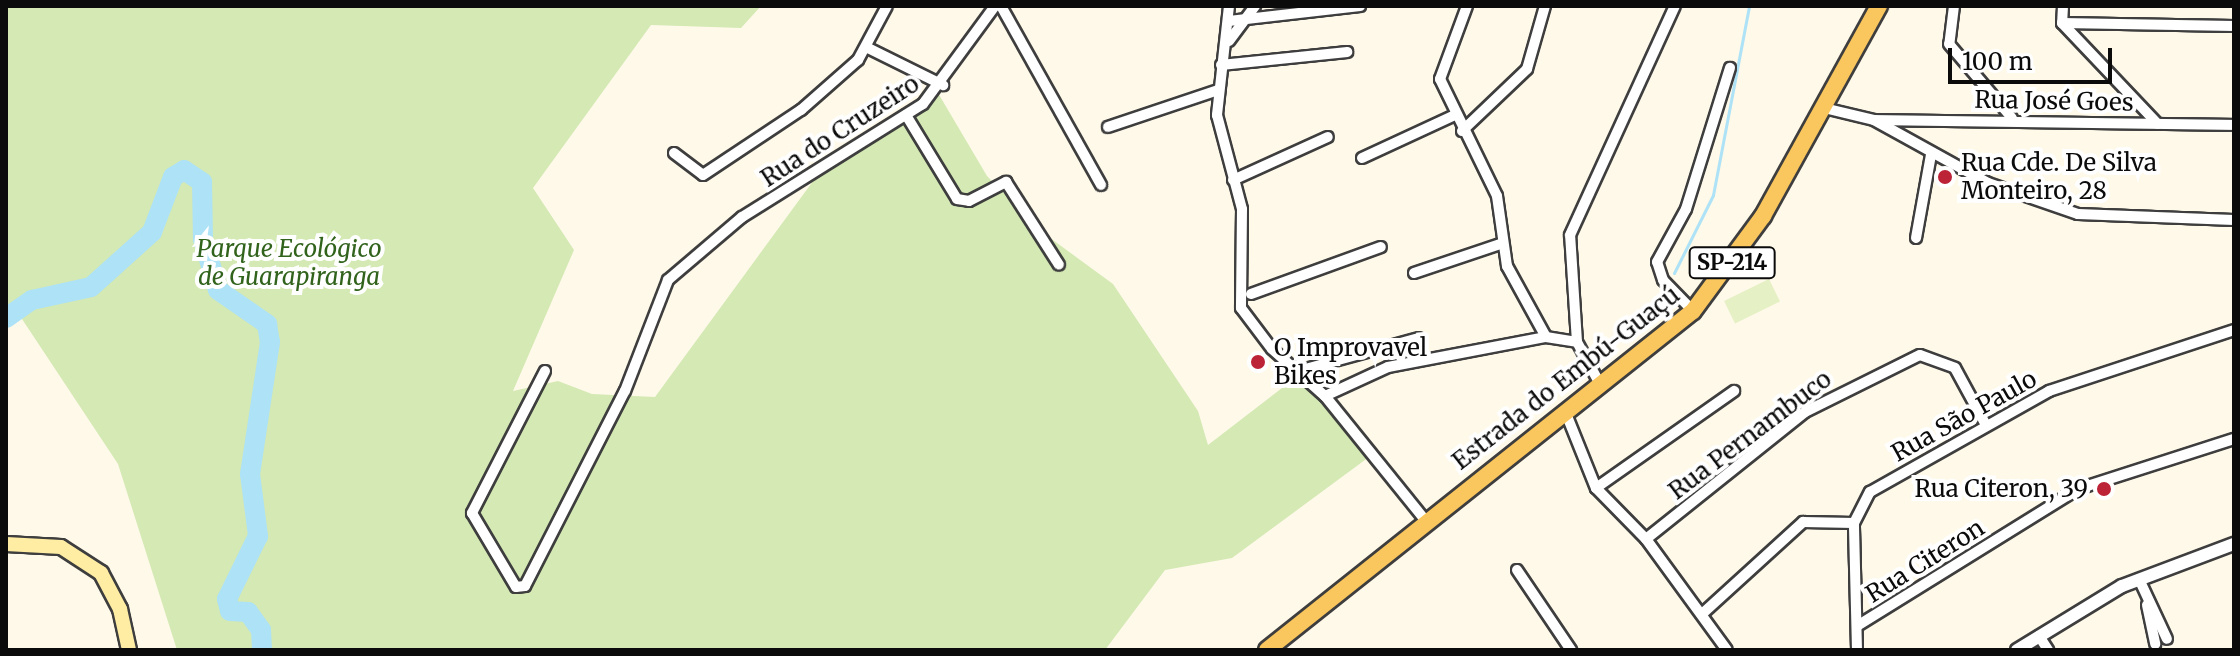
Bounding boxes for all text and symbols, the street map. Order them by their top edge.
scale bar [1952,32,2116,82]
text: 100 m [1962,46,2032,77]
street label: Rua do Cruzeiro [755,69,925,193]
street label: Rua José Goes [1974,85,2134,117]
place label: Rua Cde. De Silva Monteiro, 28 [1961,149,2157,205]
marker: Rua Cde. De Silva Monteiro, 28 [1936,168,1954,186]
park label: Parque Ecológico de Guarapiranga [196,235,382,291]
road number: SP-214 [1688,245,1776,281]
street label: Estrada do Embú-Guaçú [1447,280,1685,476]
place label: O Improvavel Bikes [1274,334,1427,390]
marker: O Improvavel Bikes [1249,353,1267,371]
street label: Rua São Paulo [1886,364,2042,468]
street label: Rua Pernambuco [1663,365,1837,505]
place label: Rua Citeron, 39 [1914,475,2088,503]
marker: Rua Citeron, 39 [2095,480,2113,498]
street label: Rua Citeron [1860,513,1990,609]

